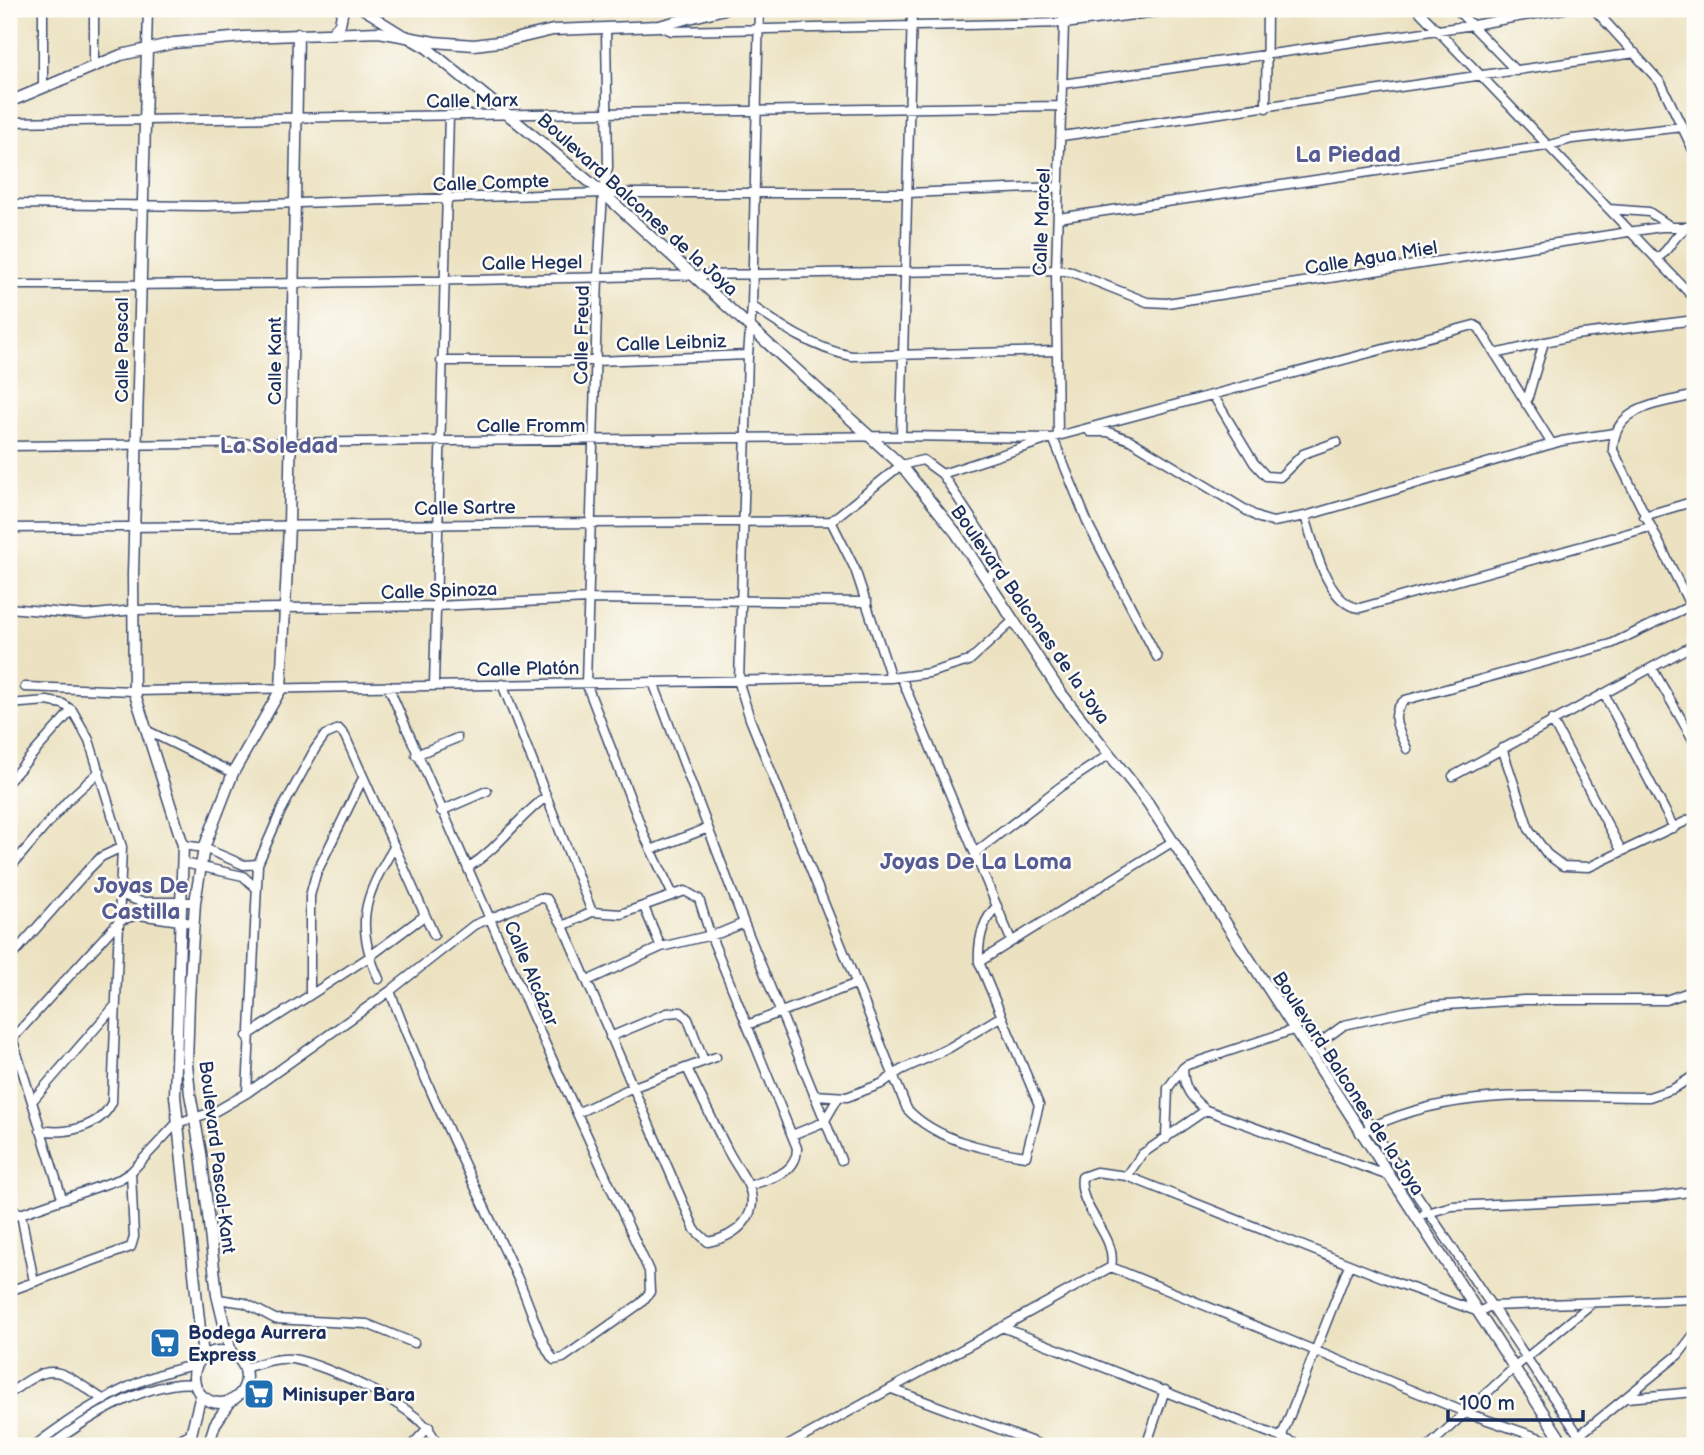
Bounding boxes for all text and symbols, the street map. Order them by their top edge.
street label: Calle Marx [426,89,518,114]
street label: Boulevard Balcones de la Joya [532,109,742,301]
district label: La Piedad [1295,141,1401,169]
street label: Calle Marcel [1029,168,1056,277]
street label: Calle Compte [433,170,550,197]
street label: Calle Agua Miel [1303,237,1439,280]
street label: Calle Hegel [481,251,583,276]
street label: Calle Freud [570,285,595,385]
street label: Calle Pascal [111,297,134,403]
street label: Calle Kant [264,317,287,405]
street label: Calle Leibniz [616,330,727,357]
street label: Calle Fromm [476,415,586,438]
district label: La Soledad [220,432,338,460]
street label: Calle Sartre [414,496,516,521]
street label: Boulevard Balcones de la Joya [945,501,1114,729]
street label: Calle Spinoza [380,578,498,605]
street label: Calle Platón [477,657,580,682]
district label: Joyas De La Loma [880,848,1072,876]
district label: Joyas De Castilla [94,872,188,926]
street label: Calle Alcázar [498,918,564,1031]
street label: Boulevard Balcones de la Joya [1267,968,1429,1200]
street label: Boulevard Pascal-Kant [193,1059,240,1255]
place label: Bodega Aurrera Express [188,1322,327,1367]
supermarket icon: Bodega Aurrera Express [148,1326,182,1360]
supermarket icon: Minisuper Bara [242,1377,276,1411]
scale bar [1448,1378,1583,1422]
place label: Minisuper Bara [282,1384,415,1407]
text: 100 m [1459,1391,1515,1416]

